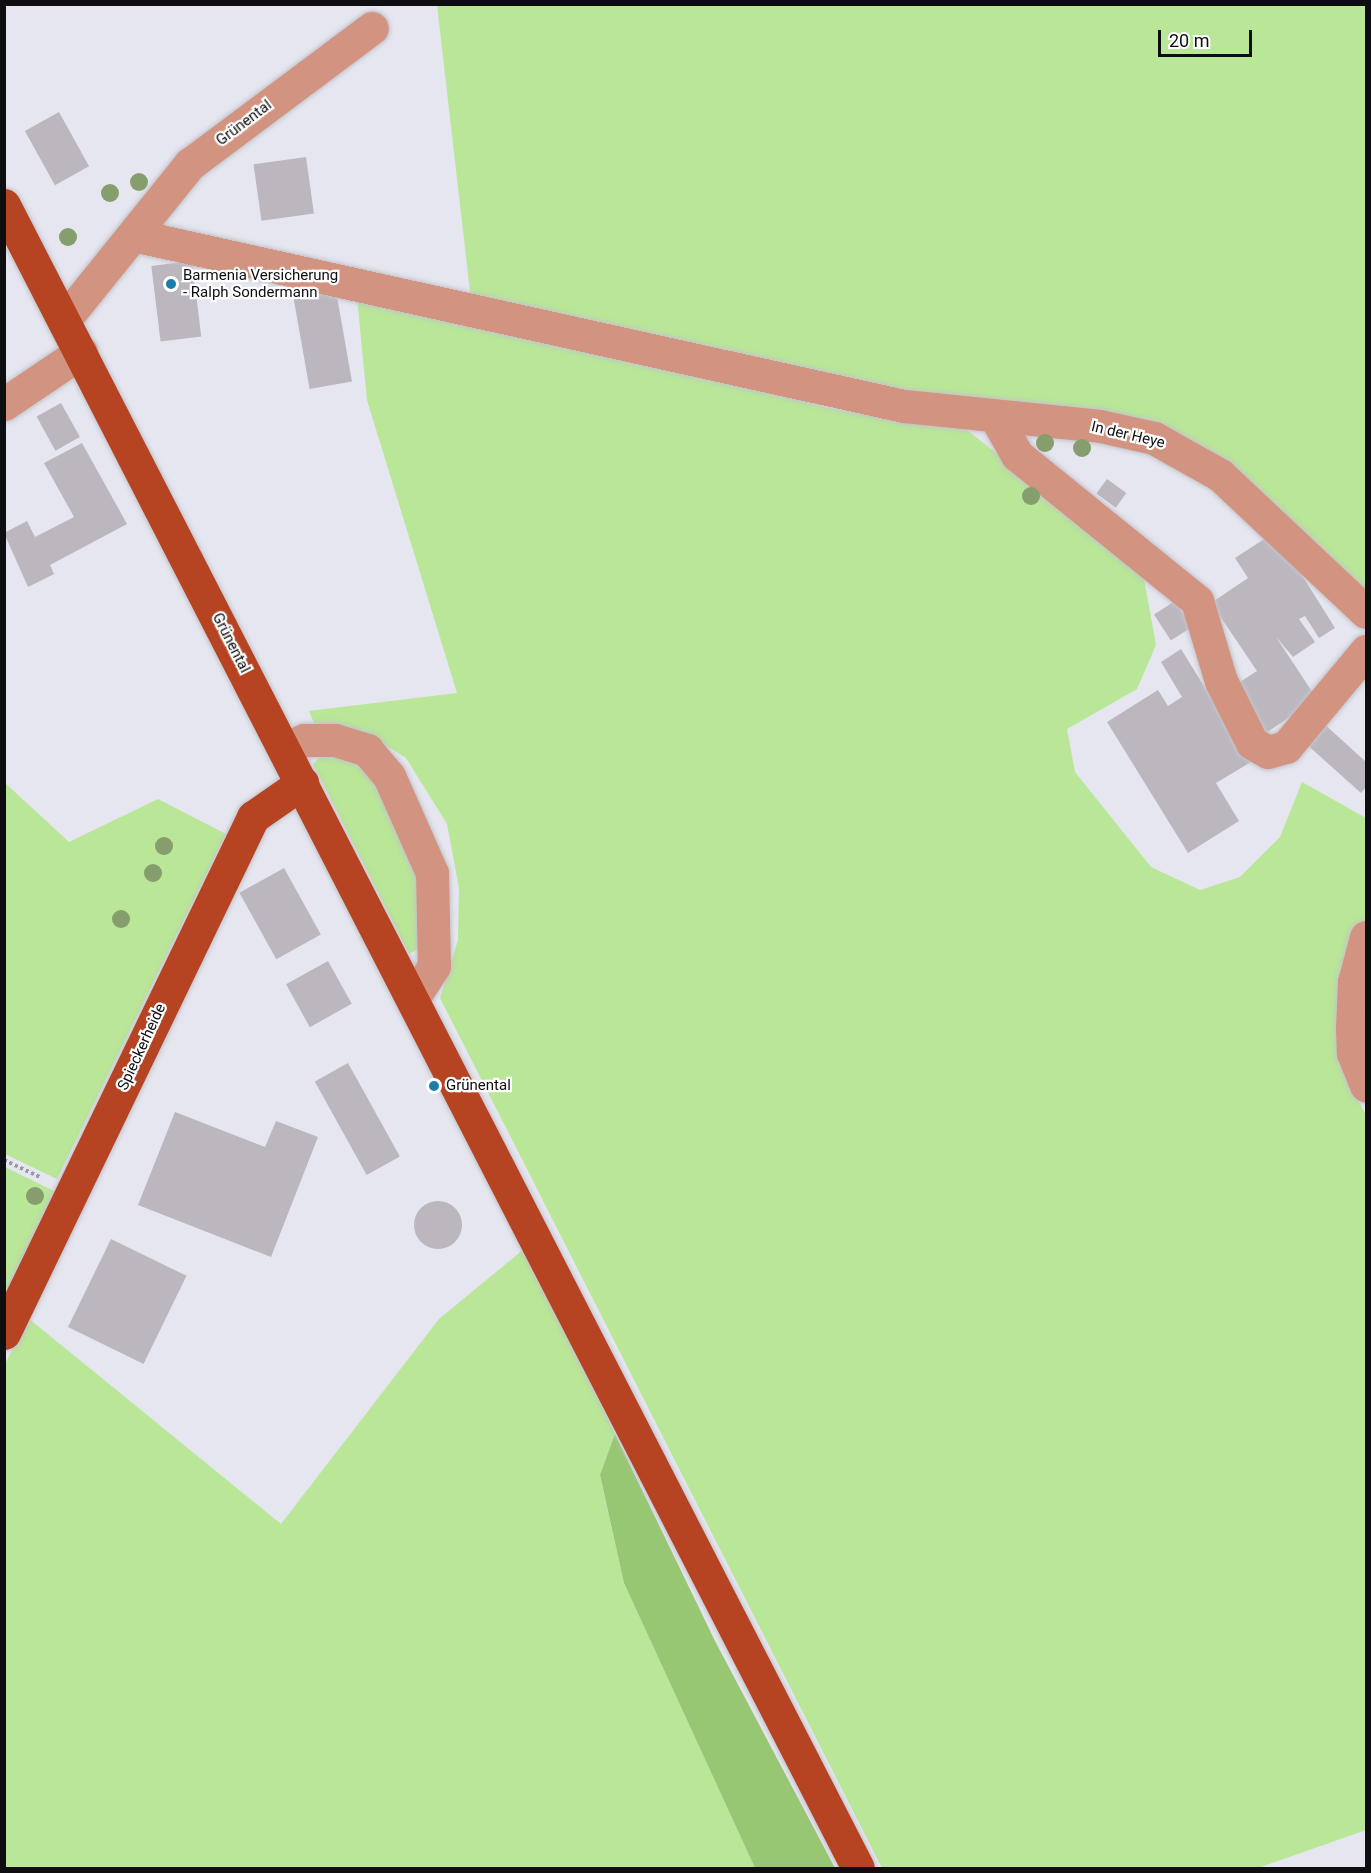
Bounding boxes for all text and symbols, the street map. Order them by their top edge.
scale bar [1161,18,1256,56]
text: 20 m [1169,30,1209,51]
street label: Grünental [213,96,275,150]
place label: Barmenia Versicherung - Ralph Sondermann [183,266,338,301]
marker: Barmenia Versicherung - Ralph Sondermann [164,277,178,291]
street label: In der Heye [1090,418,1166,452]
street label: Grünental [208,610,254,676]
street label: Spieckerheide [114,1001,170,1093]
place label: Grünental [446,1077,511,1095]
marker: Grünental [427,1079,441,1093]

